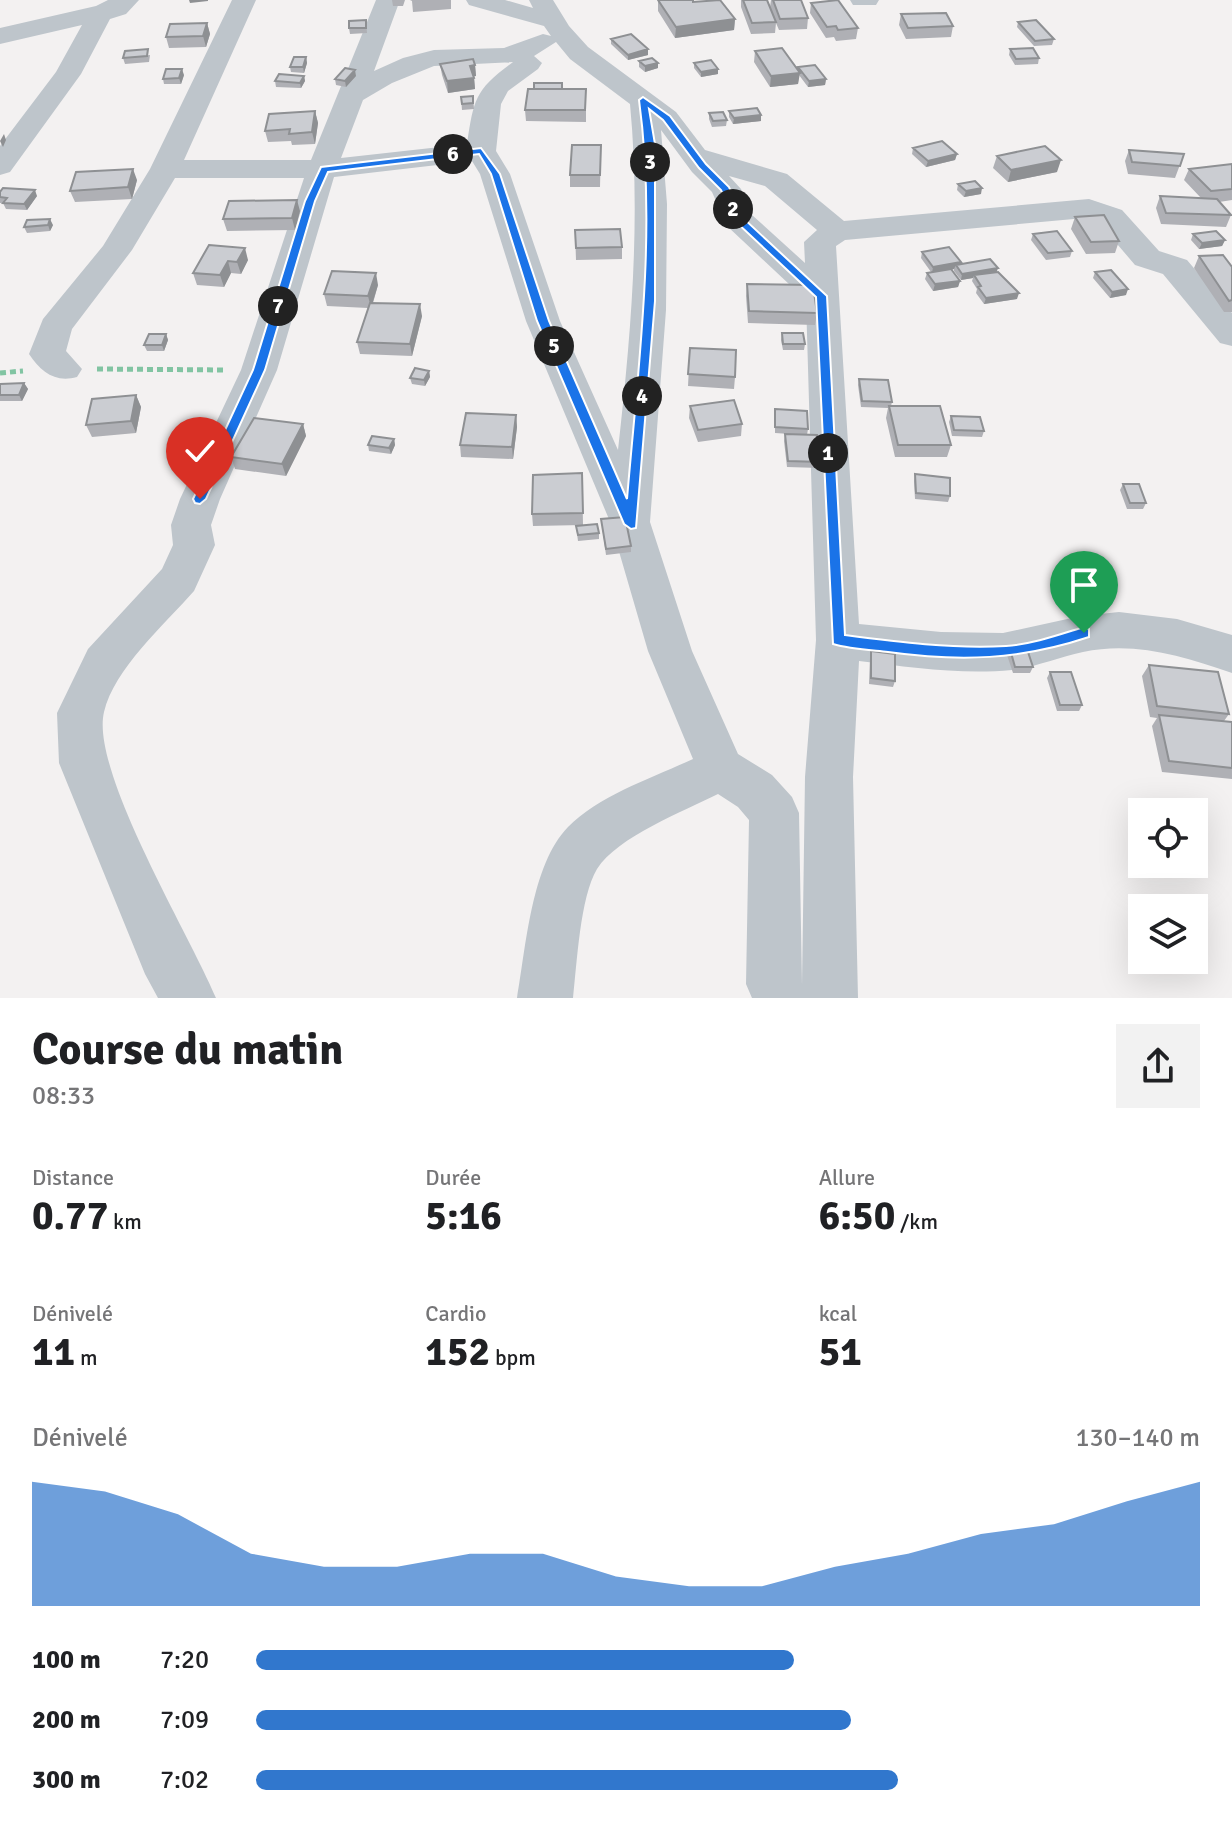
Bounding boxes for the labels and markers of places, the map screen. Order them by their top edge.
pin: 6 [433,134,473,174]
pin: 3 [630,142,670,182]
pin: 2 [713,189,753,229]
pin: 7 [258,286,298,326]
pin: 5 [534,326,574,366]
pin: 4 [622,376,662,416]
pin [166,417,234,499]
pin: 1 [808,433,848,473]
pin [1050,551,1118,633]

